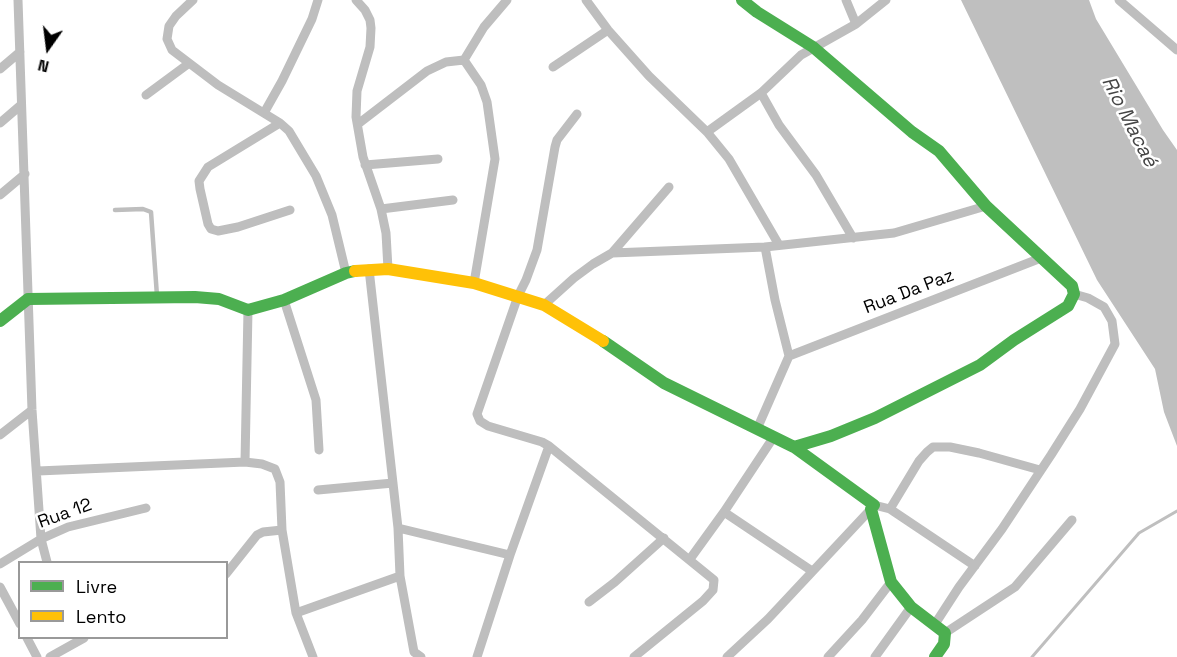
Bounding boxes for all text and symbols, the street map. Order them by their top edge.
north arrow [18,18,78,78]
text: N [36,54,51,77]
water label: Rio Macaé [1096,73,1162,171]
street label: Rua Da Paz [861,265,957,319]
street label: Rua 12 [35,494,95,534]
legend [18,561,228,639]
text: Livre [76,575,117,598]
text: Lento [76,605,126,628]

